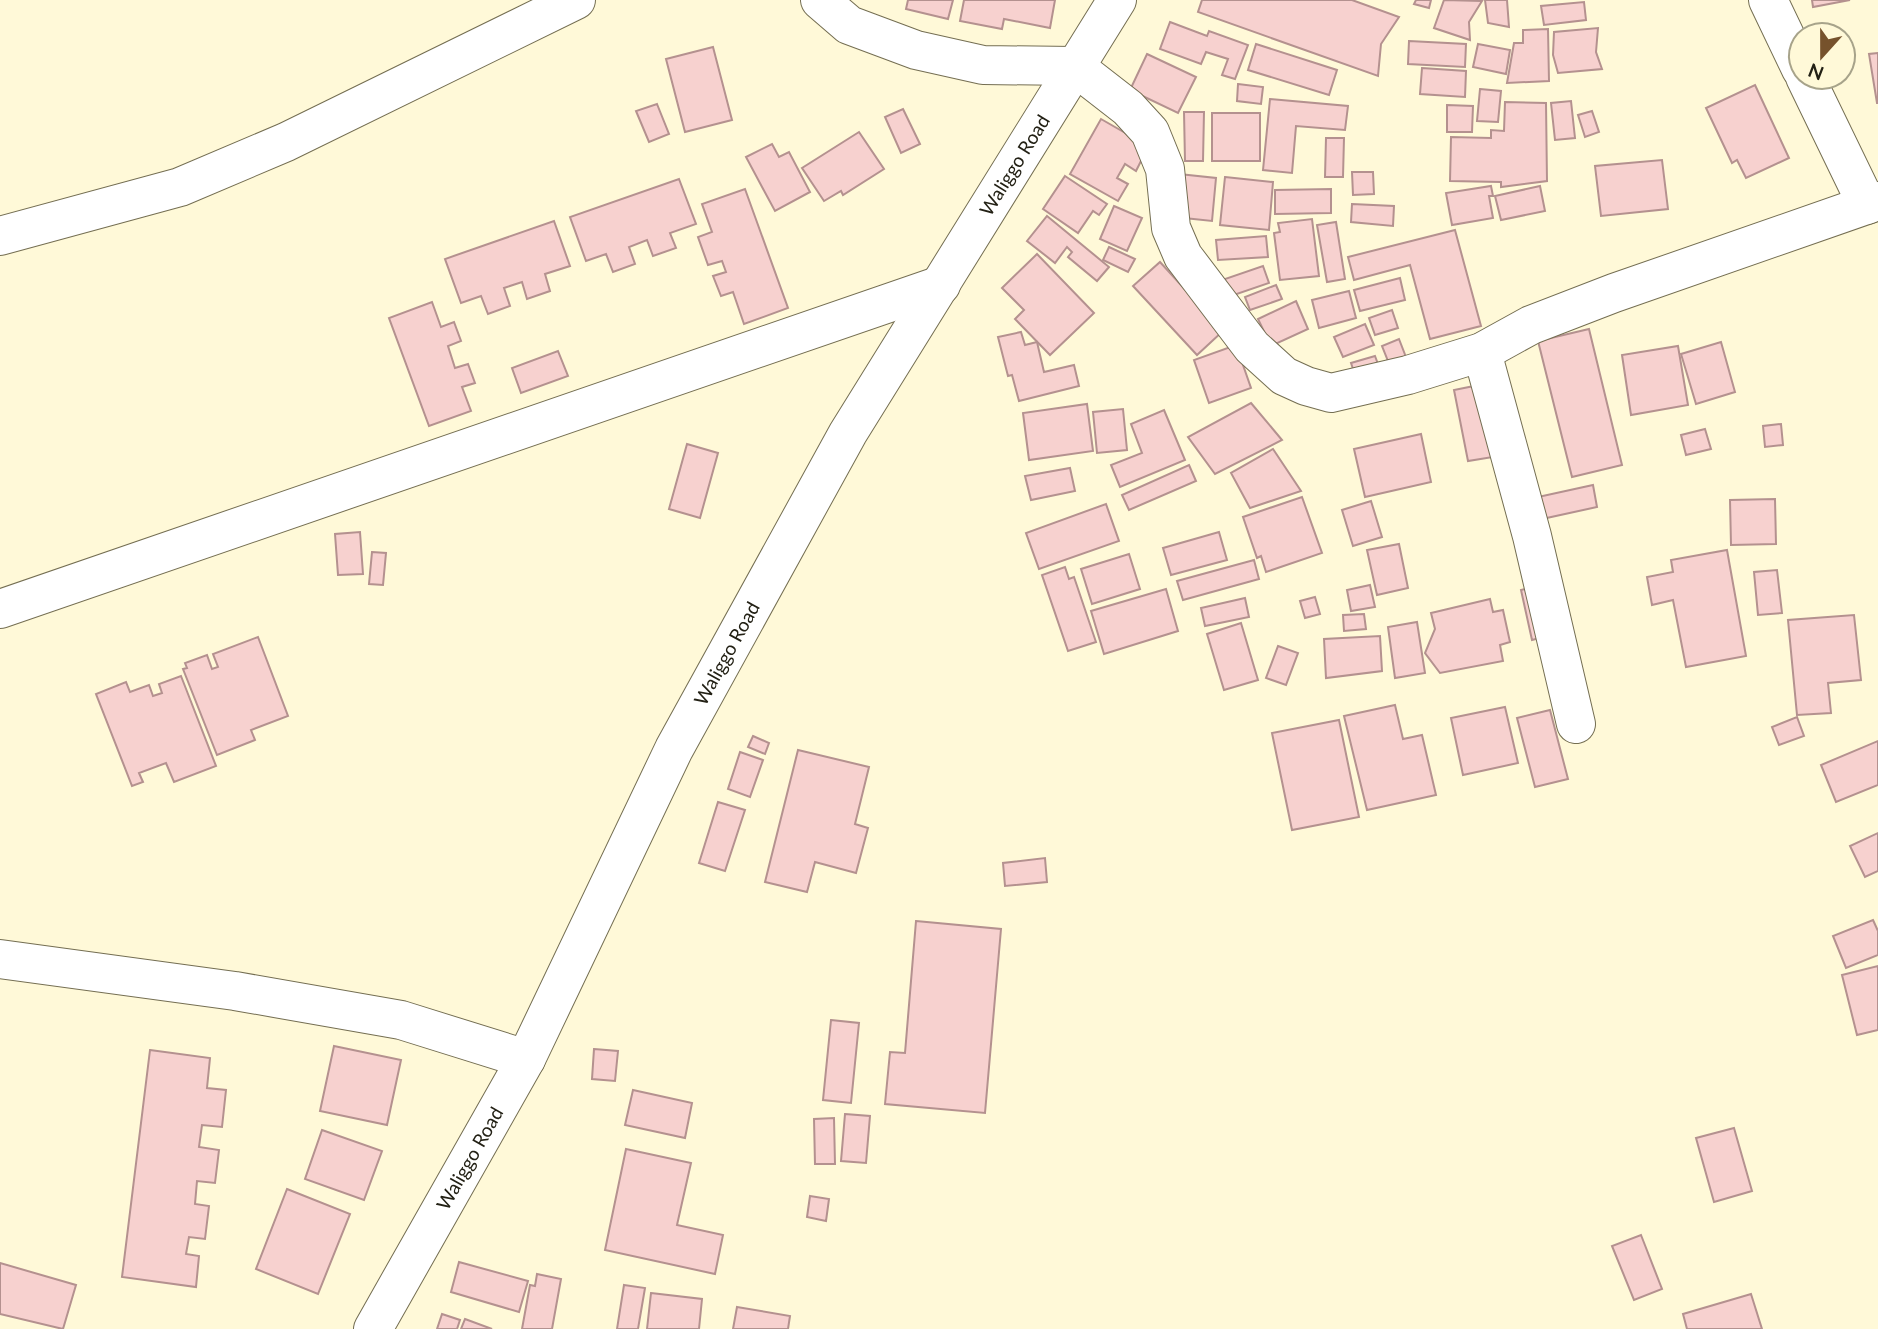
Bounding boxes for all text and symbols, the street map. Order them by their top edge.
north arrow [1787,21,1857,91]
text: N [1805,59,1827,86]
street label: Waliggo Road [974,110,1054,220]
street label: Waliggo Road [689,597,764,709]
street label: Waliggo Road [431,1103,507,1214]

